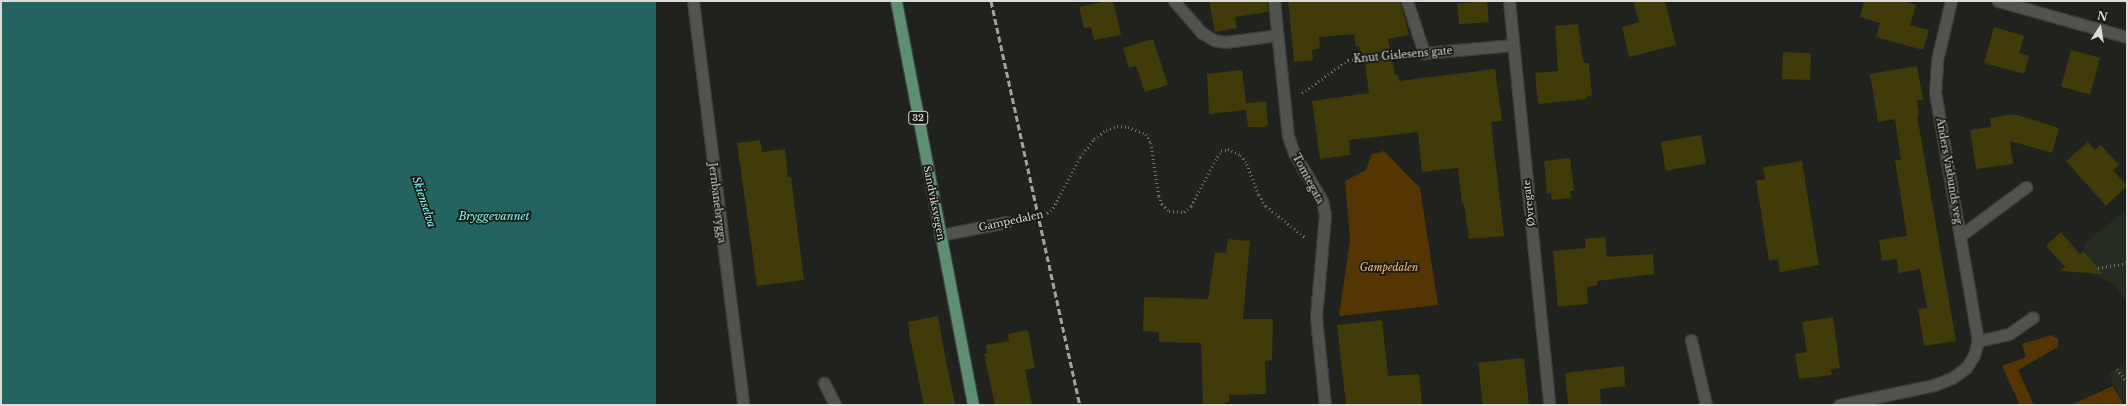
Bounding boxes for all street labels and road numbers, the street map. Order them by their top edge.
street label: Knut Gislesens gate [1353,45,1453,65]
road number: 32 [908,111,928,125]
street label: Anders Vasbunds veg [1934,117,1964,225]
street label: Tomtegata [1290,152,1326,206]
street label: Jernbanebrygga [706,162,728,244]
street label: Sandviksvegen [921,165,947,241]
street label: Øvregate [1521,179,1537,227]
street label: Gampedalen [978,208,1044,234]

